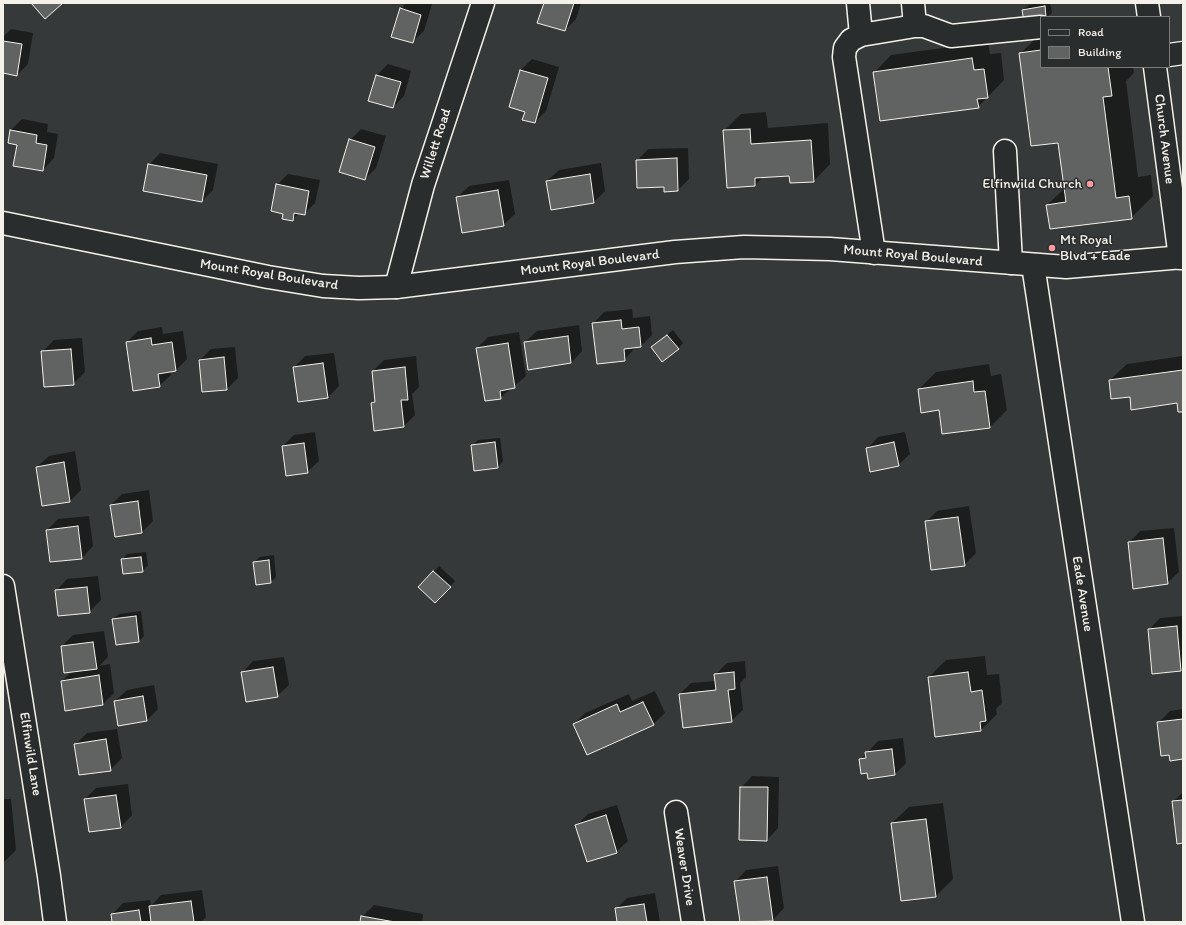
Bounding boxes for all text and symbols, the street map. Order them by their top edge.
legend [1040,16,1170,68]
text: Road [1078,25,1104,39]
text: Building [1078,45,1121,59]
street label: Church Avenue [1150,93,1178,185]
street label: Willett Road [417,106,455,182]
place label: Elfinwild Church [983,176,1082,192]
marker: Elfinwild Church [1085,179,1095,189]
place label: Mt Royal Blvd + Eade [1060,232,1130,264]
street label: Mount Royal Boulevard [843,242,983,270]
marker: Mt Royal Blvd + Eade [1047,243,1057,253]
street label: Mount Royal Boulevard [520,246,660,280]
street label: Mount Royal Boulevard [199,256,339,294]
street label: Eade Avenue [1068,555,1096,633]
street label: Elfinwild Lane [15,711,45,797]
street label: Weaver Drive [670,827,698,907]

